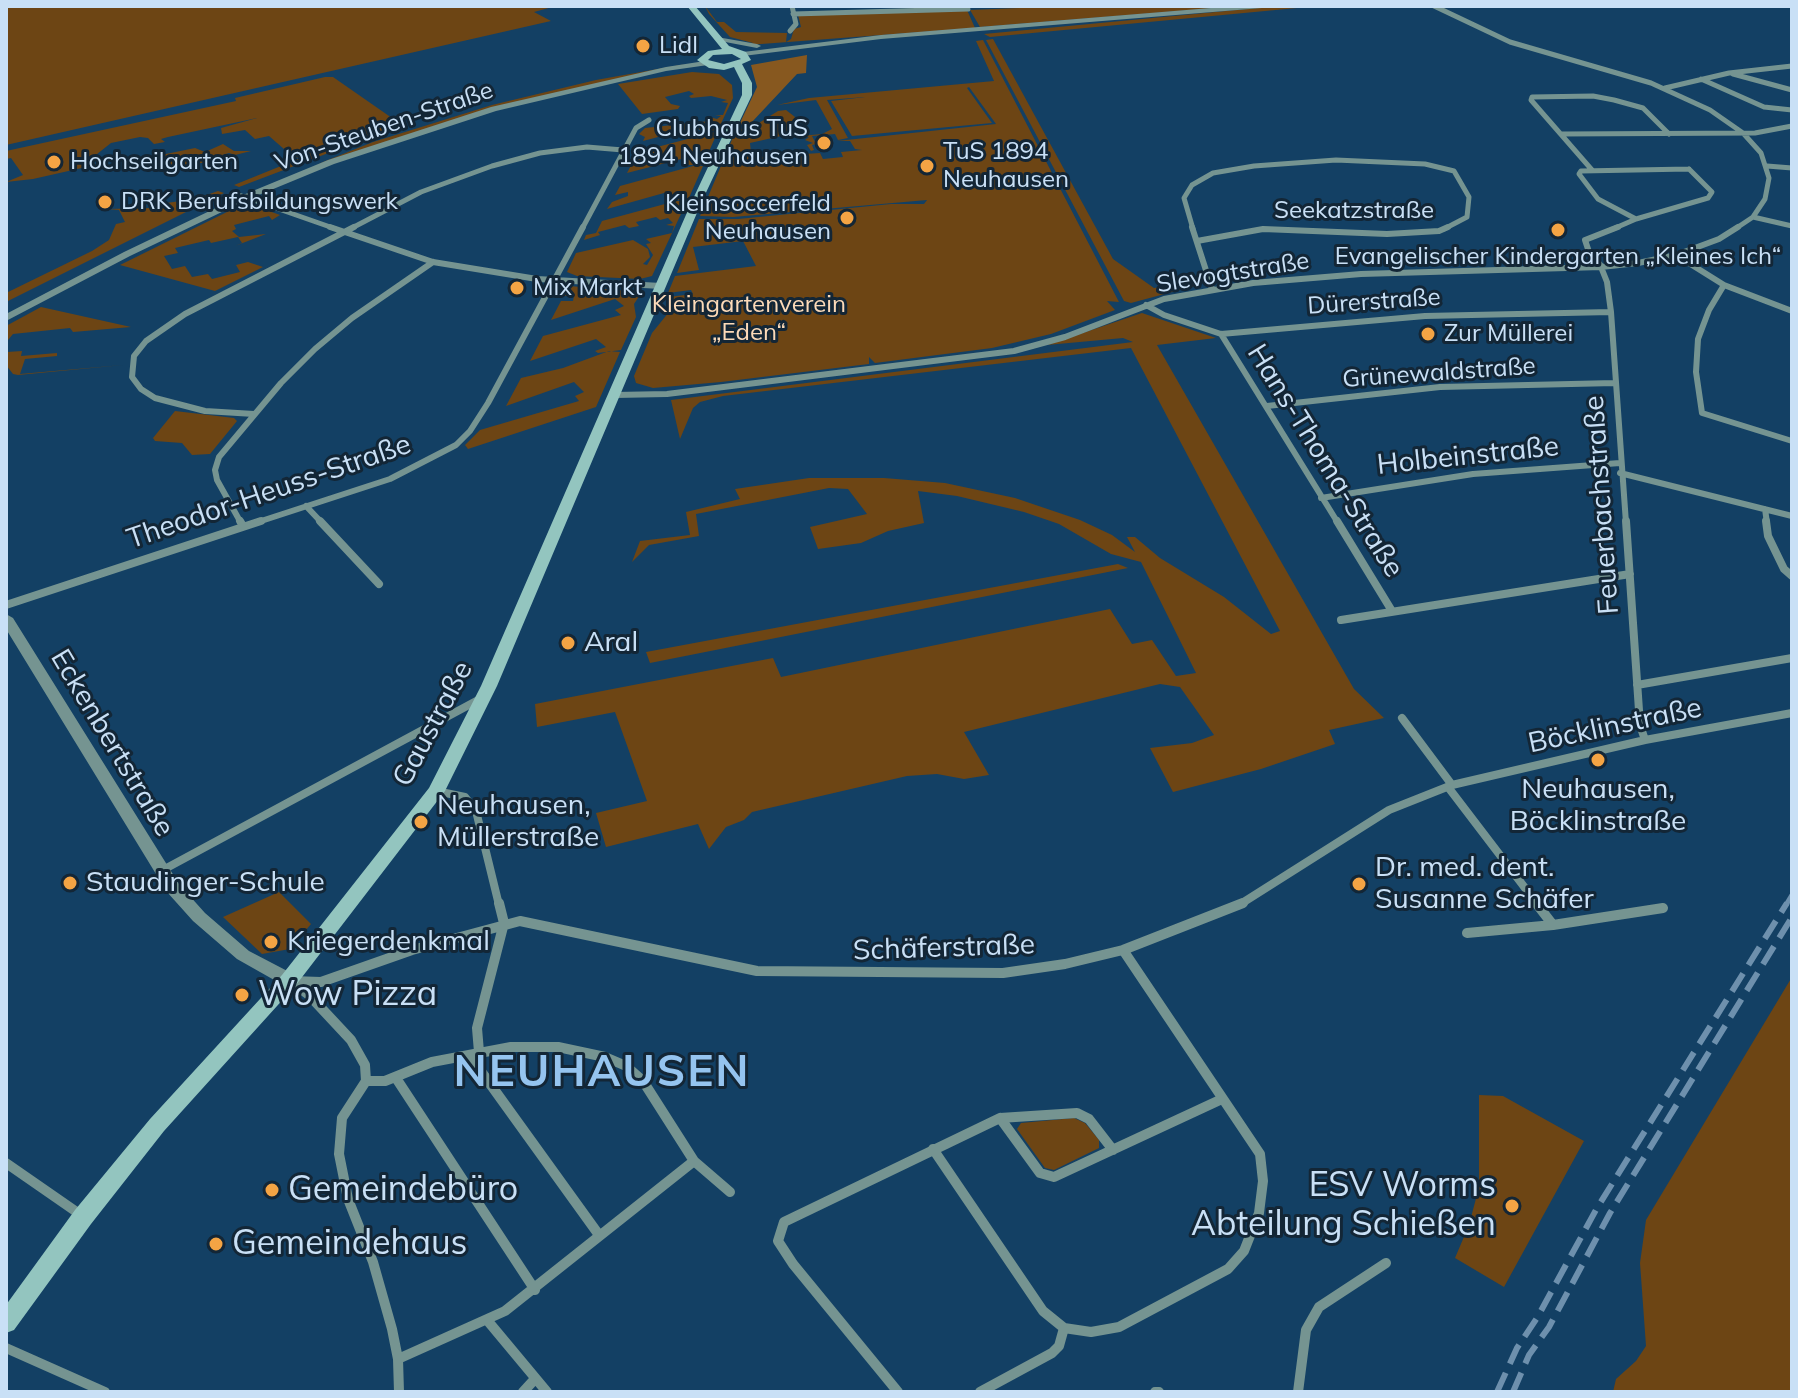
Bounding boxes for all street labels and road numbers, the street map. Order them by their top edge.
street label: Von-Steuben-Straße [271,76,497,178]
street label: Seekatzstraße [1274,197,1434,225]
street label: Slevogtstraße [1155,247,1311,299]
street label: Dürerstraße [1306,283,1442,321]
street label: Hans-Thoma-Straße [1240,338,1410,584]
street label: Grünewaldstraße [1341,352,1537,394]
street label: Feuerbachstraße [1578,394,1626,616]
street label: Theodor-Heuss-Straße [123,428,415,556]
street label: Holbeinstraße [1375,430,1561,482]
street label: Eckenbertstraße [43,643,181,843]
street label: Gaustraße [386,656,480,792]
street label: Böcklinstraße [1525,691,1705,761]
street label: Schäferstraße [852,928,1036,968]

